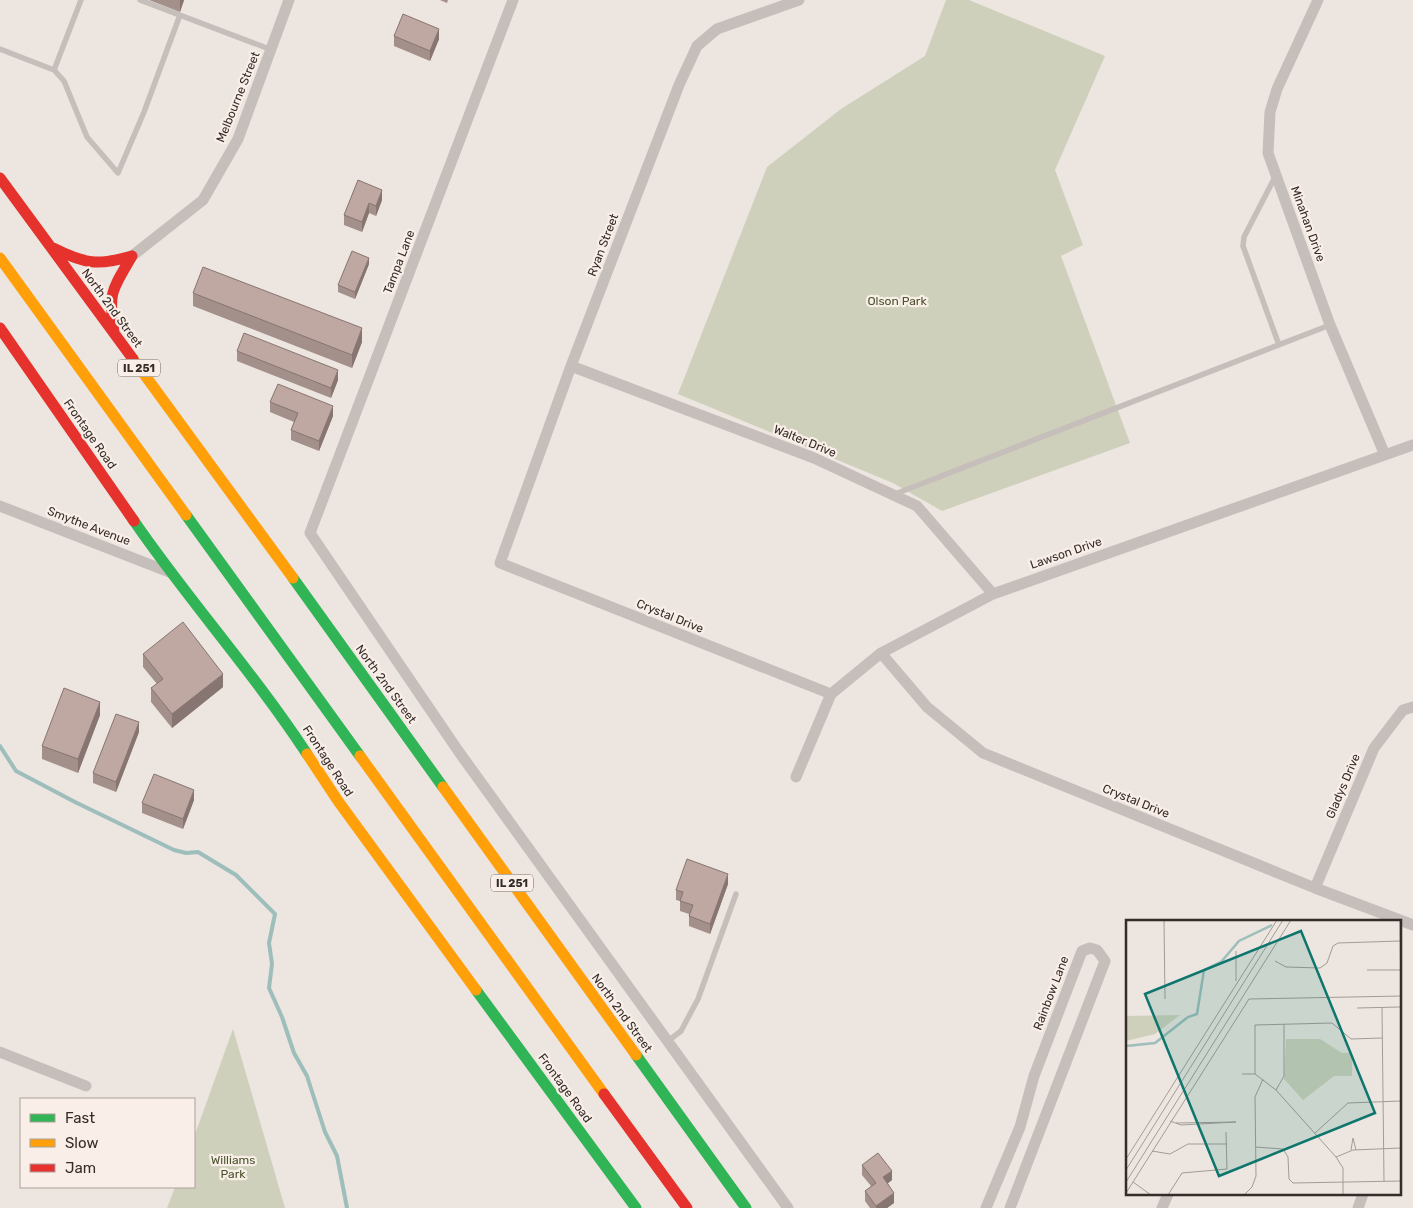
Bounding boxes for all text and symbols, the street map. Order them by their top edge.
street label: Melbourne Street [213,49,263,144]
street label: Minahan Drive [1288,184,1328,264]
street label: Ryan Street [585,211,621,278]
street label: Tampa Lane [380,228,418,296]
street label: North 2nd Street [79,266,145,350]
park label: Olson Park [867,294,927,308]
road number: IL 251 [118,359,160,376]
street label: Frontage Road [61,396,119,472]
street label: Walter Drive [772,422,839,460]
street label: Smythe Avenue [45,504,133,548]
street label: Lawson Drive [1028,534,1104,572]
street label: Crystal Drive [634,596,706,636]
street label: North 2nd Street [353,642,419,726]
street label: Frontage Road [300,723,356,799]
street label: Gladys Drive [1323,751,1363,821]
street label: Crystal Drive [1100,781,1172,821]
road number: IL 251 [491,874,533,891]
inset map [1126,920,1400,1196]
street label: Rainbow Lane [1030,954,1072,1032]
street label: North 2nd Street [589,971,655,1055]
street label: Frontage Road [535,1051,595,1125]
legend [20,1098,195,1188]
text: Fast [65,1109,95,1127]
text: Slow [65,1134,98,1152]
park label: Williams Park [211,1153,255,1181]
text: Jam [65,1159,96,1177]

